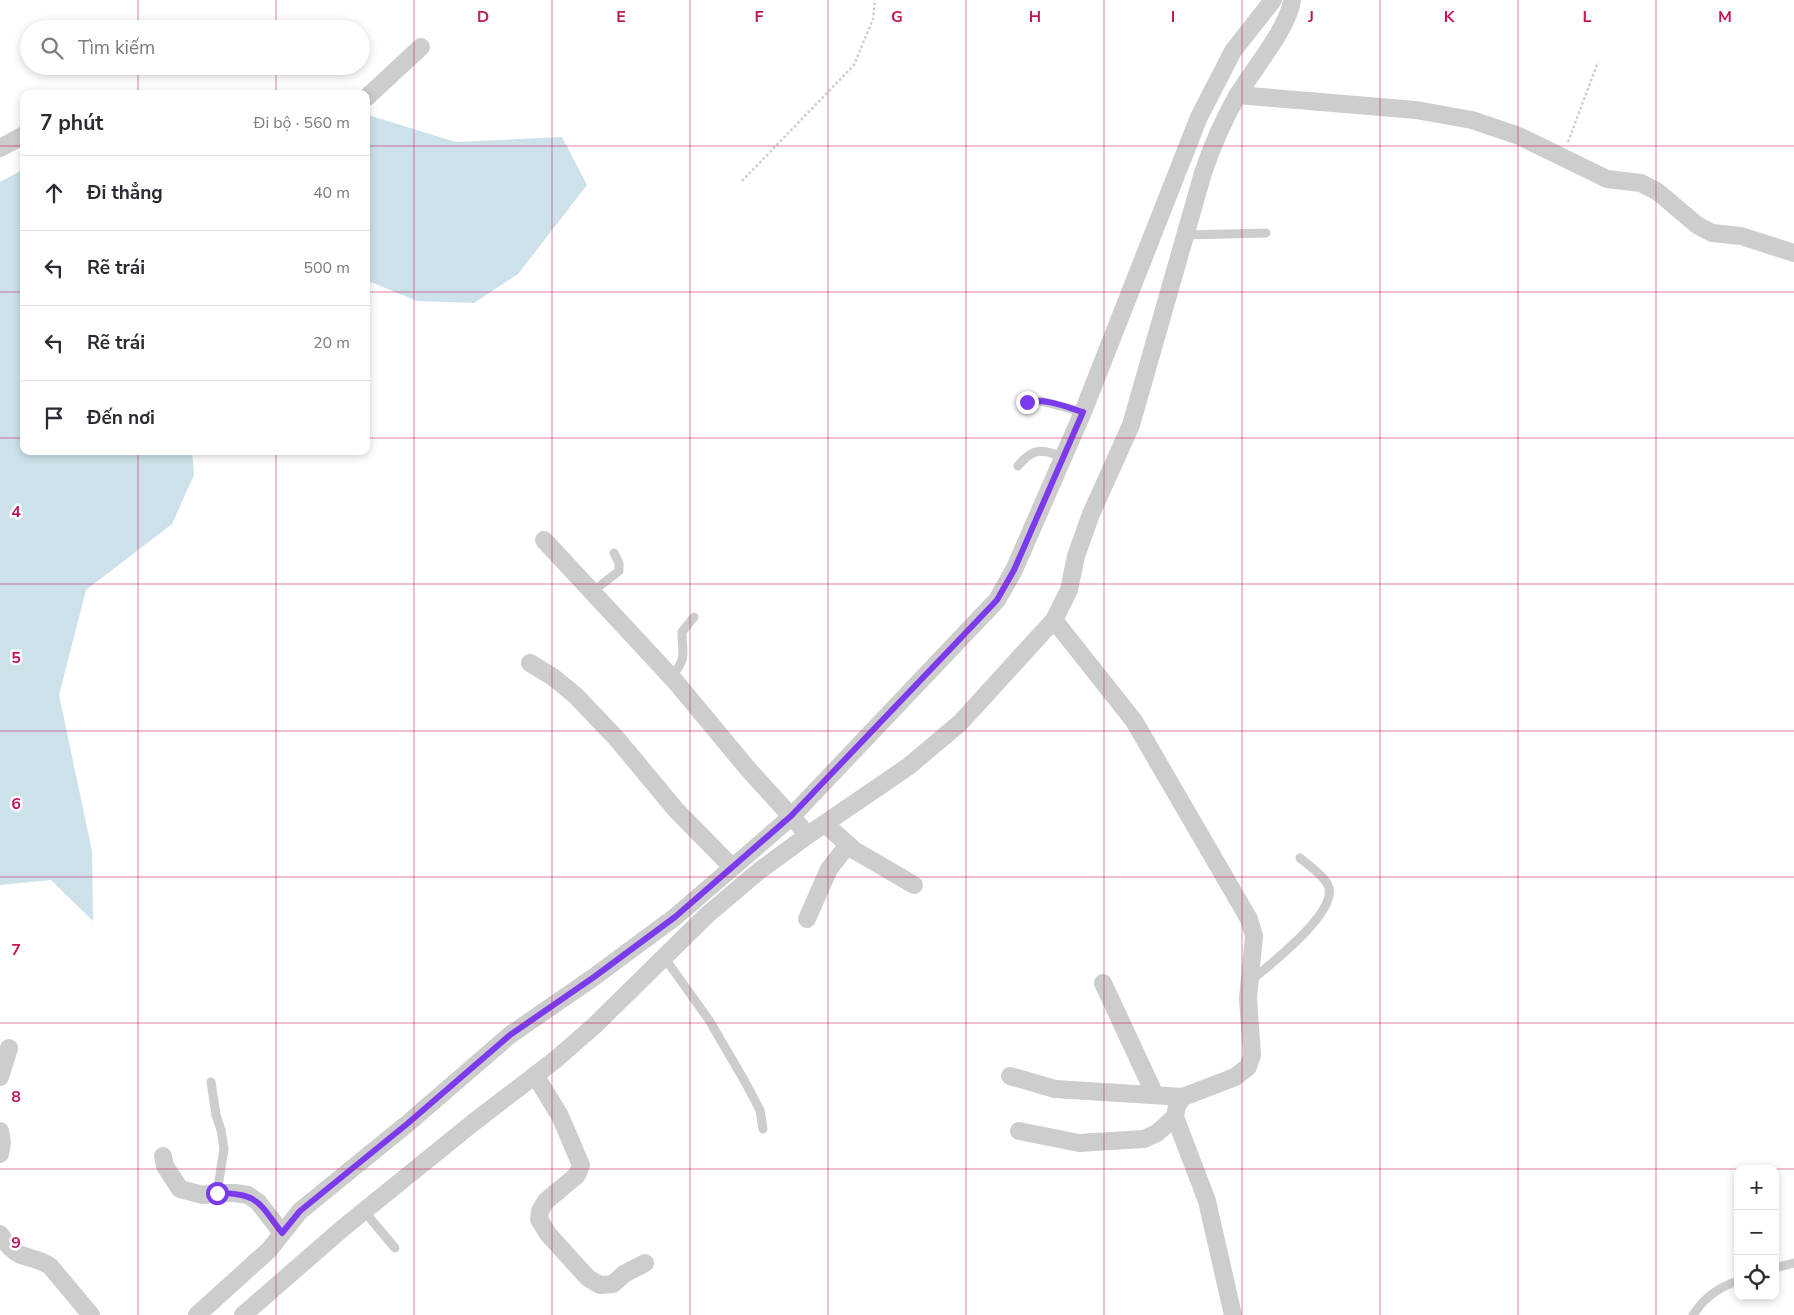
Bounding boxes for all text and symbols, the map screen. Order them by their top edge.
text: D [477,6,489,28]
text: E [616,6,626,28]
text: F [755,6,764,28]
text: G [891,6,903,28]
text: H [1029,6,1041,28]
text: I [1171,6,1175,28]
text: J [1307,6,1314,28]
text: K [1444,6,1456,28]
text: L [1583,6,1592,28]
text: M [1718,6,1732,28]
search box [20,20,370,75]
icon: search [38,34,66,62]
text: Tìm kiếm [78,35,155,61]
text: 7 phút [40,109,103,137]
text: Đi bộ · 560 m [254,112,350,134]
icon: ahead [40,179,68,207]
text: Đi thẳng [87,180,163,206]
text: 40 m [313,182,350,204]
icon: left [40,254,68,282]
text: Rẽ trái [87,255,145,281]
text: 500 m [303,257,350,279]
icon: left [40,329,68,357]
text: Rẽ trái [87,330,145,356]
text: 20 m [313,332,350,354]
route end [1016,391,1039,414]
icon: arrive [40,404,68,432]
text: Đến nơi [87,405,155,431]
text: 4 [11,501,21,523]
text: 5 [11,647,21,669]
text: 6 [11,793,21,815]
text: 7 [11,939,21,961]
text: 8 [11,1086,21,1108]
map controls [1734,1165,1779,1300]
button: + [1734,1165,1779,1210]
route start [206,1182,229,1205]
button: − [1734,1210,1779,1255]
text: 9 [11,1232,21,1254]
button: locate [1734,1255,1779,1300]

